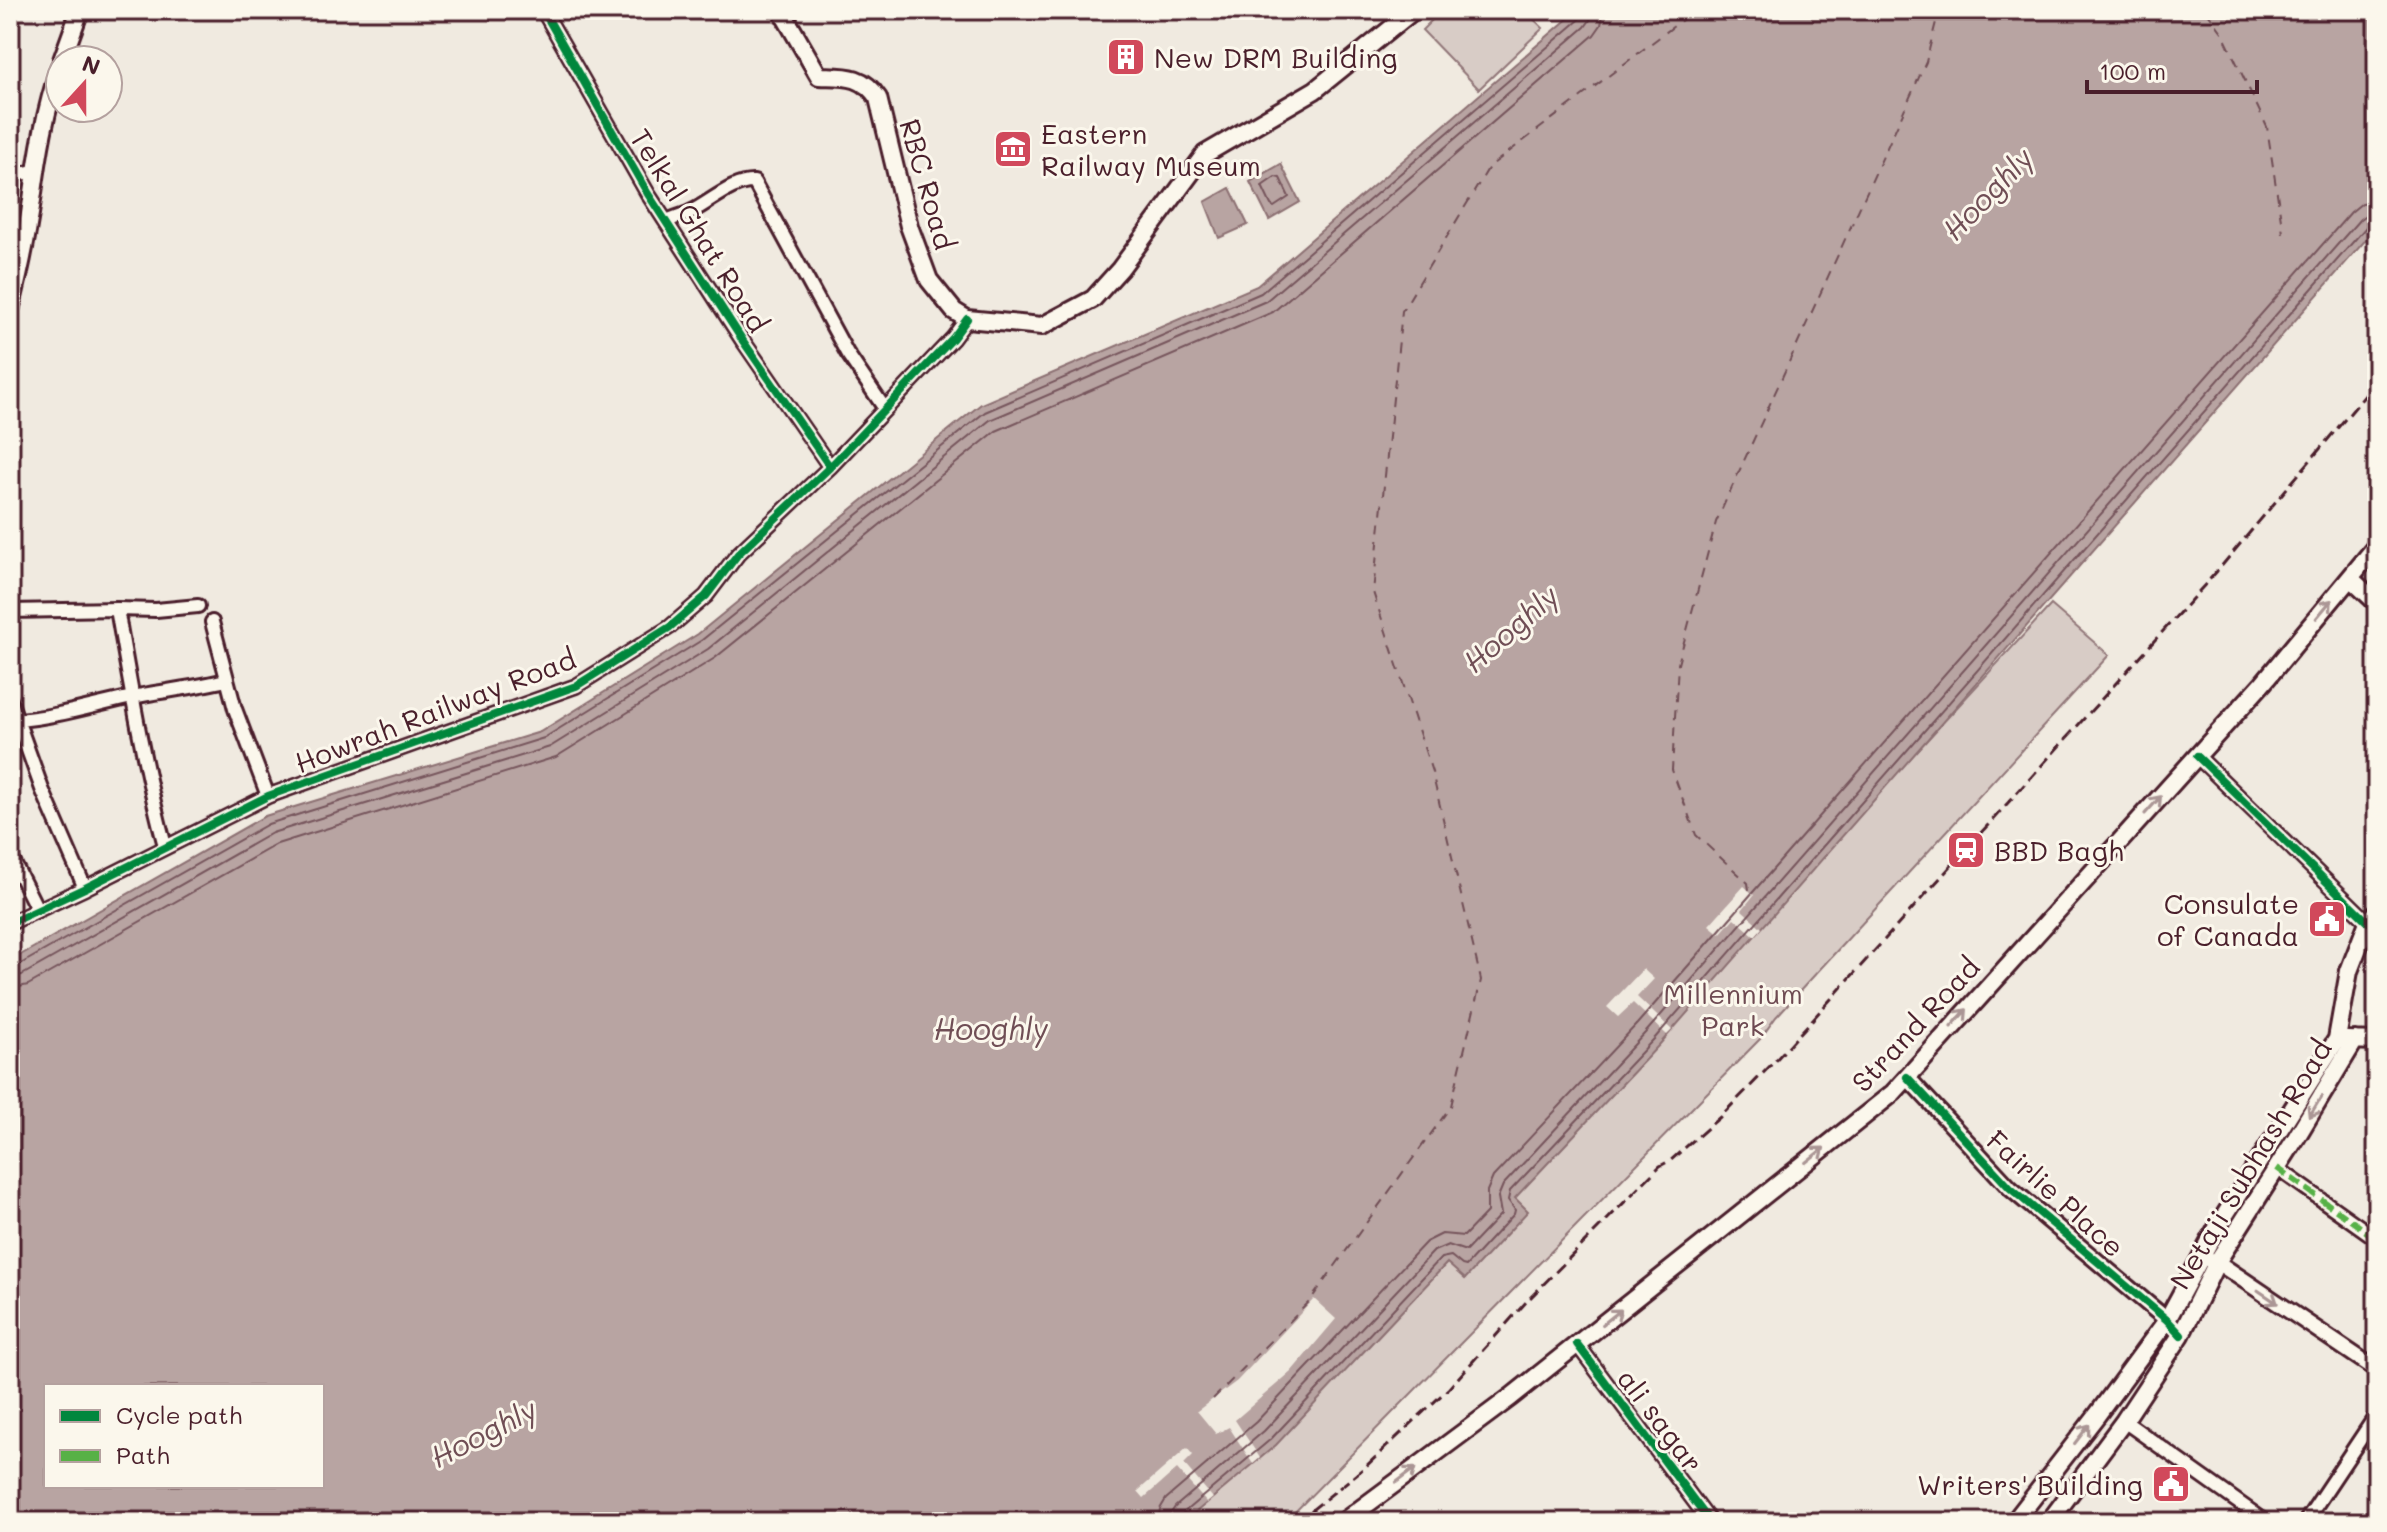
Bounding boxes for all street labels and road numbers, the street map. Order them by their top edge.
street label: RBC Road [892,115,964,253]
street label: Telkal Ghat Road [623,122,777,338]
street label: Howrah Railway Road [289,640,581,780]
street label: Strand Road [1843,949,1987,1099]
street label: Netaji Subhash Road [2161,1033,2339,1295]
street label: Fairlie Place [1980,1122,2132,1264]
street label: ali sagar [1610,1361,1712,1479]

